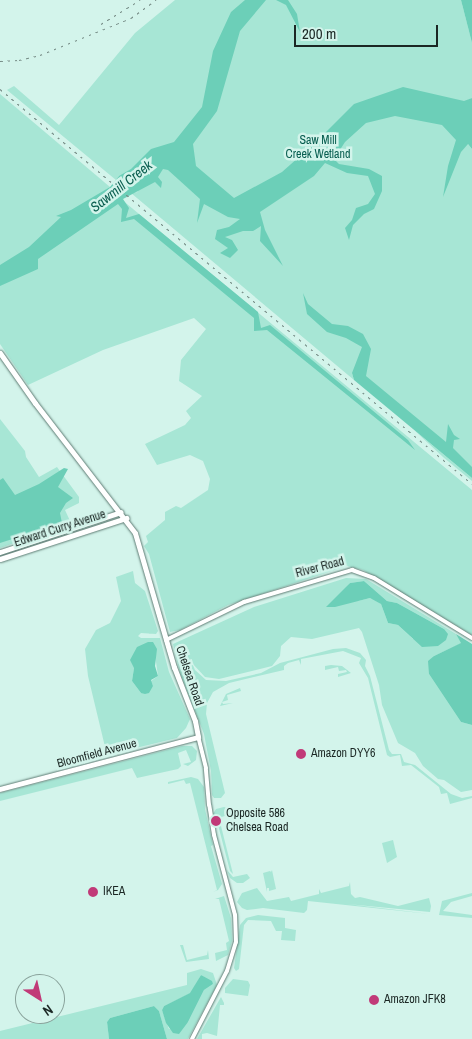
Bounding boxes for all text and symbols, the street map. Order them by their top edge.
scale bar [297,15,441,47]
text: 200 m [302,23,336,44]
park label: Saw Mill Creek Wetland [286,134,350,162]
water label: Sawmill Creek [87,157,155,215]
street label: Edward Curry Avenue [12,507,108,551]
street label: River Road [294,555,346,581]
street label: Chelsea Road [172,644,206,708]
street label: Bloomfield Avenue [55,736,139,772]
place label: Amazon DYY6 [311,747,376,761]
marker: Amazon DYY6 [295,748,307,760]
place label: Opposite 586 Chelsea Road [226,807,288,835]
marker: Opposite 586 Chelsea Road [210,815,222,827]
place label: IKEA [103,885,125,899]
marker: IKEA [87,886,99,898]
north arrow [15,974,65,1024]
place label: Amazon JFK8 [384,993,446,1007]
marker: Amazon JFK8 [368,994,380,1006]
text: N [39,1001,57,1020]

